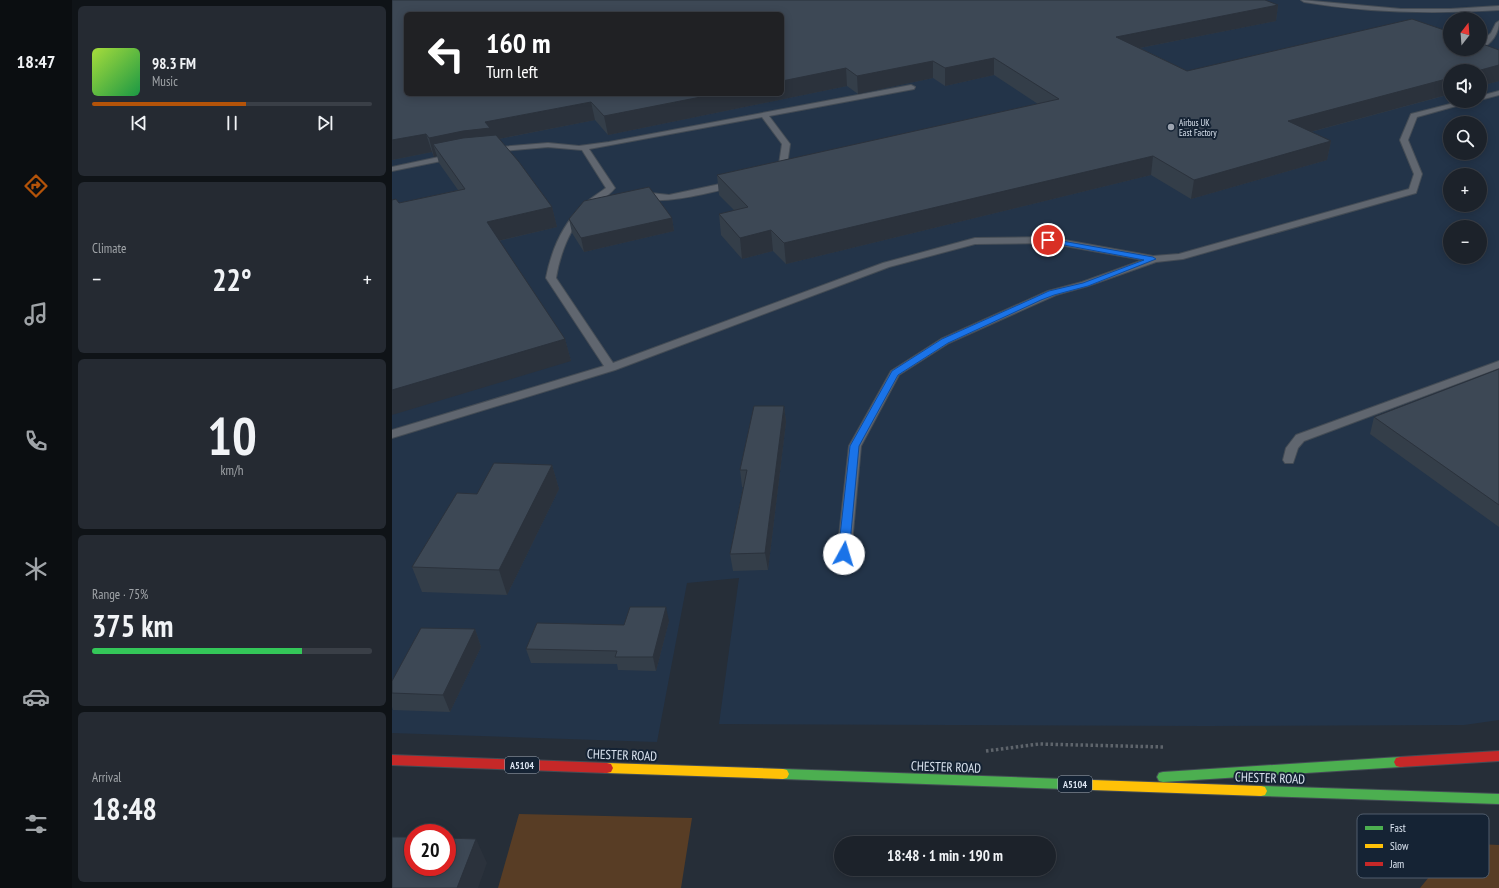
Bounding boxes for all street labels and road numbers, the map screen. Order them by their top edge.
street label: CHESTER ROAD [587,745,658,765]
road number: A5104 [505,757,539,773]
street label: CHESTER ROAD [911,757,982,777]
street label: CHESTER ROAD [1235,768,1306,788]
road number: A5104 [1058,776,1092,792]

